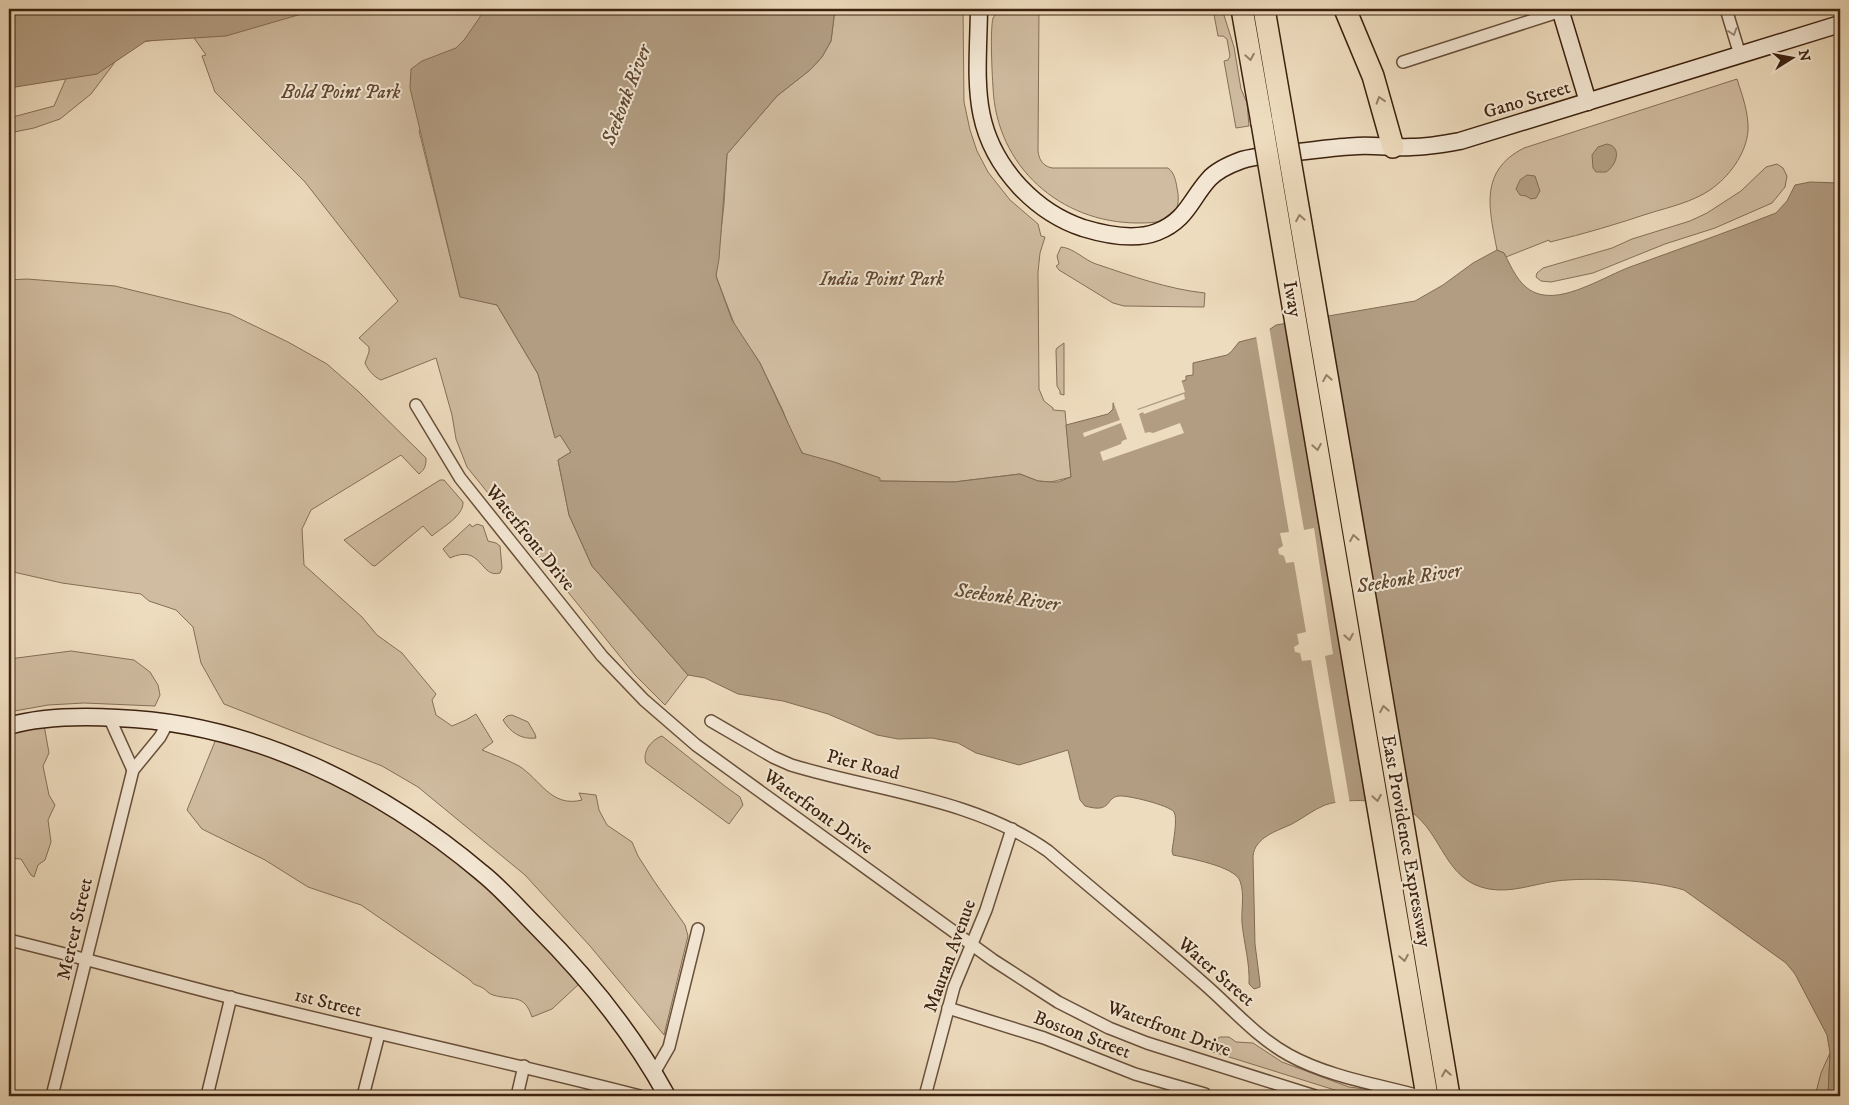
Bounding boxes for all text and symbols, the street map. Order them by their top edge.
one-way arrow [1727,27,1737,35]
north arrow [1766,32,1816,82]
water label: Seekonk River [596,40,658,150]
text: N [1794,48,1814,64]
one-way arrow [1245,52,1255,61]
street label: Gano Street [1481,76,1573,124]
park label: Bold Point Park [281,81,400,104]
one-way arrow [1376,96,1386,104]
one-way arrow [1295,213,1305,222]
park label: India Point Park [819,268,944,291]
street label: Iway [1277,279,1307,320]
one-way arrow [1322,373,1332,382]
one-way arrow [1311,443,1322,451]
street label: Waterfront Drive [480,479,580,596]
one-way arrow [1350,533,1360,542]
water label: Seekonk River [1354,558,1465,600]
water label: Seekonk River [952,578,1063,618]
one-way arrow [1344,633,1354,642]
one-way arrow [1379,705,1389,713]
street label: East Providence Expressway [1376,733,1436,950]
street label: Pier Road [824,745,902,785]
street label: Waterfront Drive [758,764,877,860]
one-way arrow [1371,793,1381,802]
street label: Mercer Street [52,876,98,982]
street label: Mauran Avenue [919,896,981,1016]
street label: Water Street [1172,932,1259,1012]
one-way arrow [1398,954,1409,962]
street label: 1st Street [292,984,364,1022]
street label: Waterfront Drive [1103,996,1234,1062]
street label: Boston Street [1030,1006,1134,1064]
one-way arrow [1441,1069,1451,1078]

